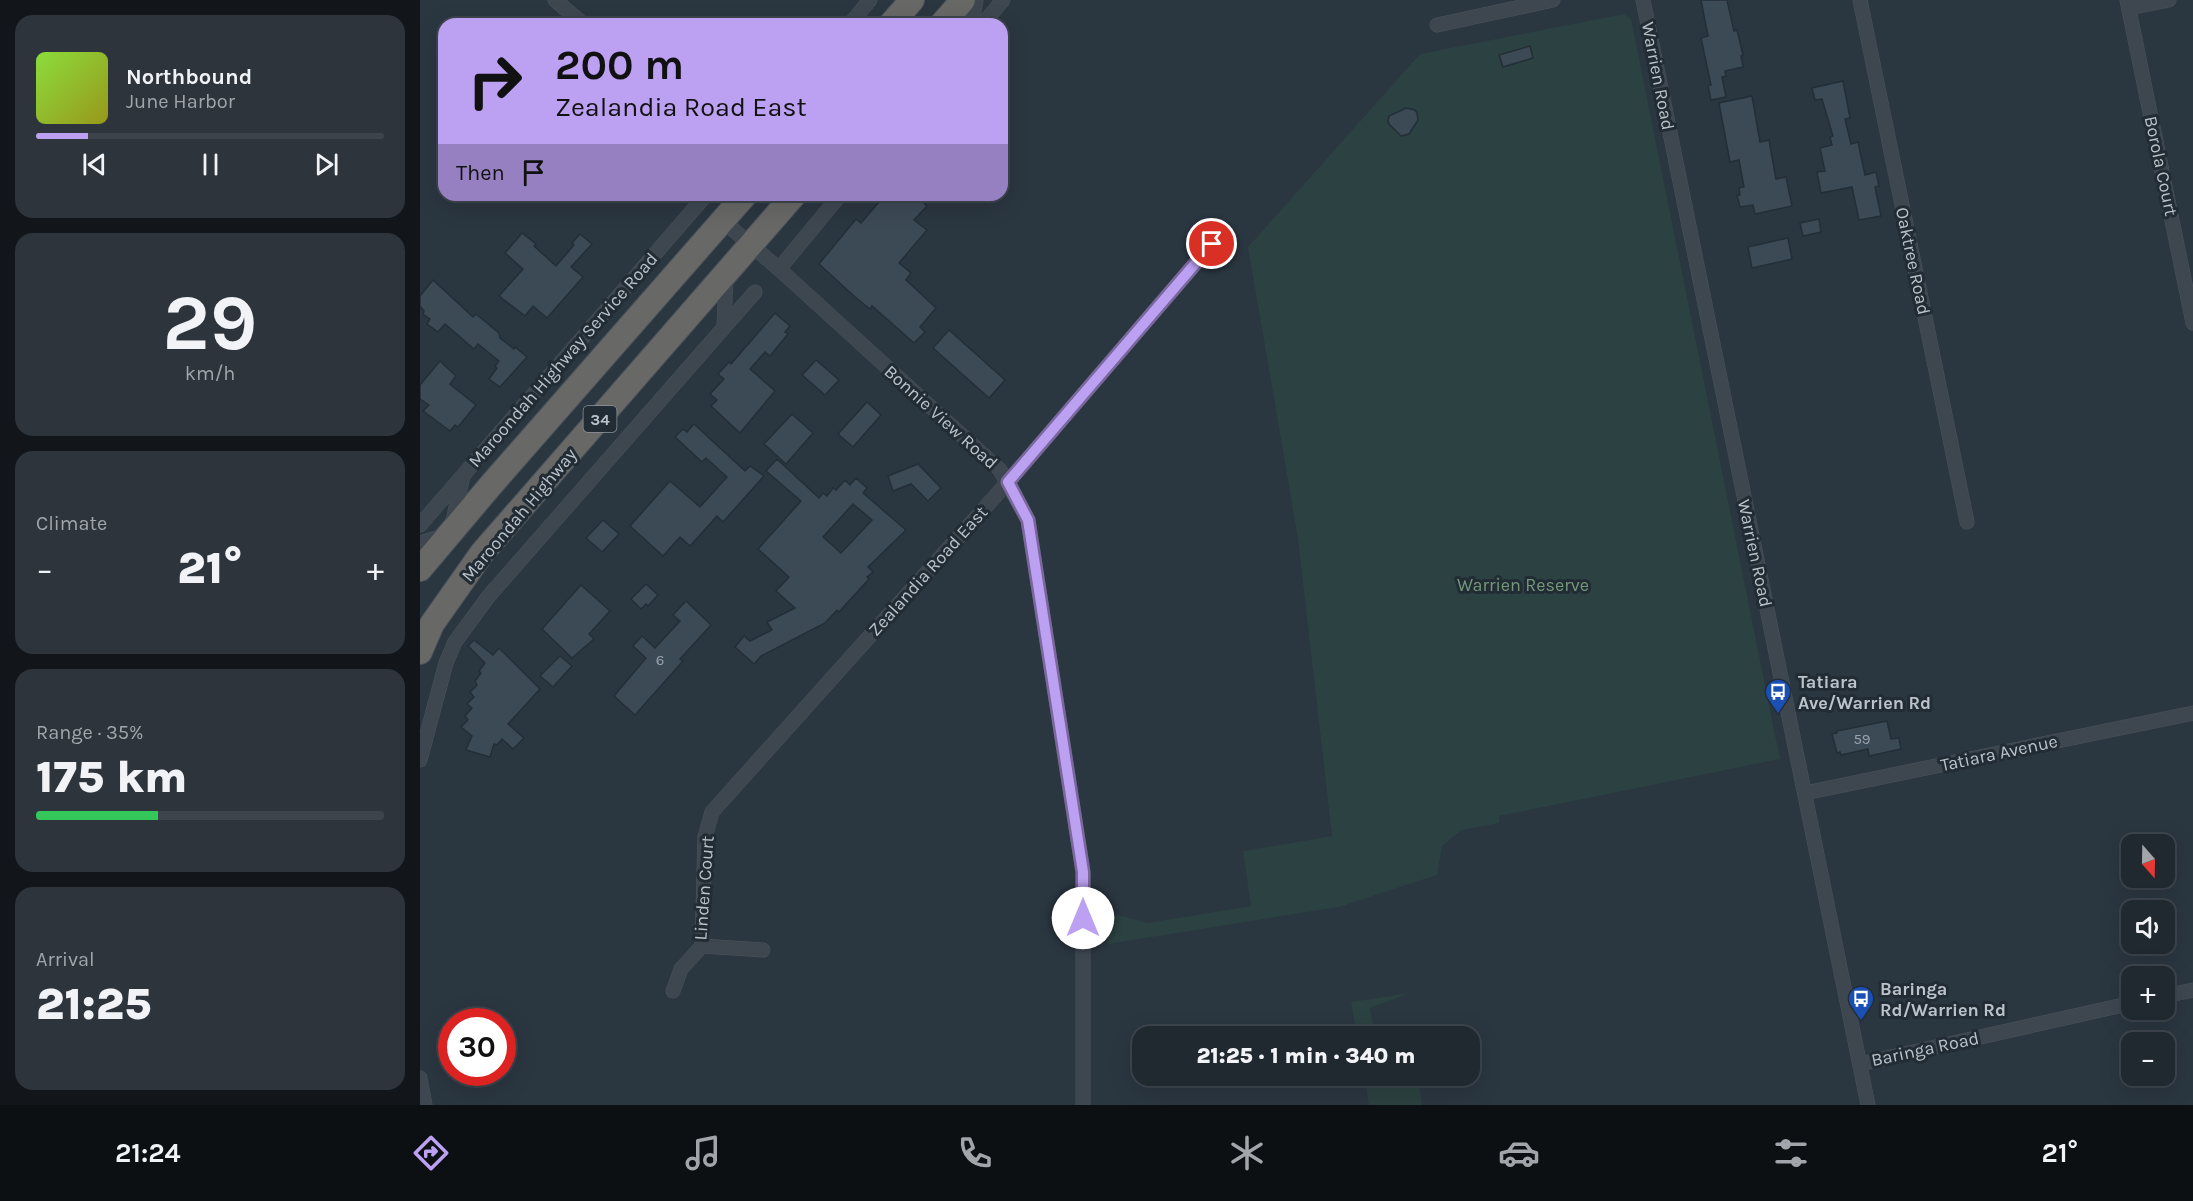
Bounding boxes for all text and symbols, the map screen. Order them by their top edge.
street label: Warrien Road [1637,20,1679,132]
text: 200 m [555,40,684,90]
icon: right [456,42,534,120]
text: Northbound [126,64,252,90]
text: June Harbor [126,90,235,113]
text: Zealandia Road East [555,91,807,123]
street label: Borola Court [2140,114,2182,218]
icon: previous [78,148,111,181]
icon: pause [194,148,227,181]
icon: next [310,148,343,181]
icon: arrive [517,156,550,189]
text: Then [456,160,505,186]
street label: Oaktree Road [1891,205,1935,317]
pin [1186,218,1237,269]
icon: arrive [1195,227,1228,260]
street label: Maroondah Highway Service Road [464,248,662,472]
text: 29 [163,277,257,369]
street label: Bonnie View Road [880,360,1002,474]
text: km/h [185,362,235,385]
road number: 34 [584,406,616,432]
street label: Maroondah Highway [457,443,582,586]
street label: Warrien Road [1733,497,1777,609]
street label: Zealandia Road East [864,501,992,641]
text: Climate [36,512,107,535]
text: 21° [177,542,243,594]
text: − [36,550,53,588]
text: + [367,550,384,588]
park label: Warrien Reserve [1457,574,1589,596]
house number: 6 [656,651,664,669]
place label: Tatiara Ave/Warrien Rd [1798,671,1931,714]
bus stop icon: Tatiara Ave/Warrien Rd [1763,677,1793,715]
text: Range · 35% [36,721,144,744]
house number: 59 [1853,730,1871,748]
street label: Tatiara Avenue [1938,730,2060,776]
text: 175 km [36,751,187,803]
north arrow [2121,834,2175,888]
map controls [2121,834,2175,1086]
street label: Linden Court [689,835,719,941]
position arrow [1051,886,1115,950]
button: sound [2121,900,2175,954]
text: Arrival [36,948,95,971]
button: + [2121,966,2175,1020]
text: 21:25 [36,978,151,1030]
place label: Baringa Rd/Warrien Rd [1880,978,2006,1021]
bus stop icon: Baringa Rd/Warrien Rd [1846,984,1876,1022]
speed limit sign: 30 [438,1008,516,1086]
street label: Baringa Road [1869,1027,1981,1071]
button: − [2121,1032,2175,1086]
text: 21:25 · 1 min · 340 m [1196,1043,1416,1069]
icon: directions [410,1132,452,1174]
icon: music [682,1132,724,1174]
icon: phone [954,1132,996,1174]
icon: climate [1226,1132,1268,1174]
icon: car [1498,1132,1540,1174]
icon: filters [1770,1132,1812,1174]
text: 21:24 [115,1137,181,1169]
text: 21° [2042,1137,2078,1169]

